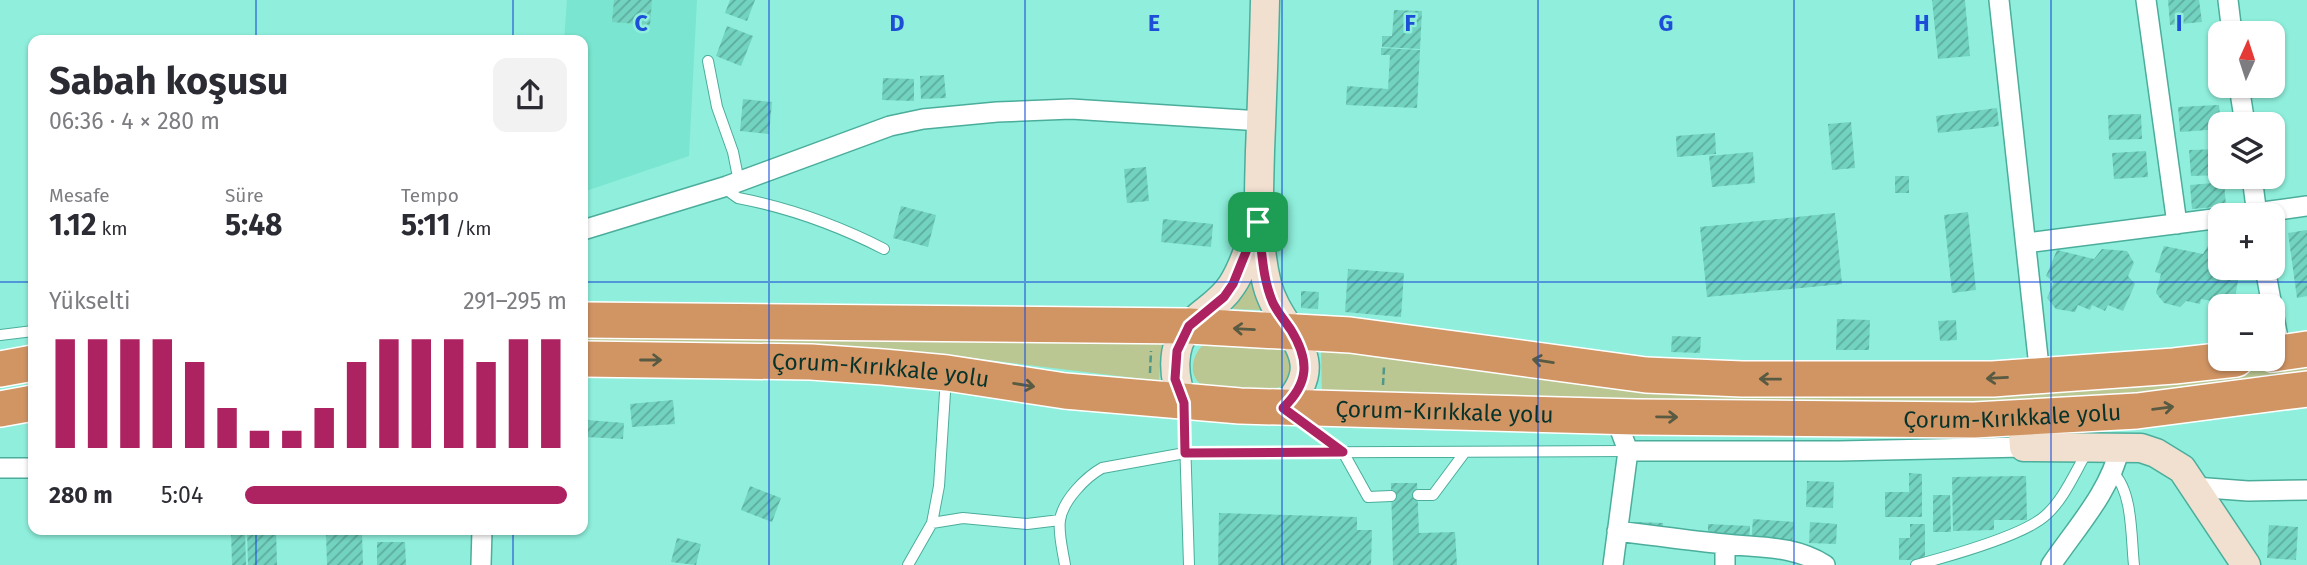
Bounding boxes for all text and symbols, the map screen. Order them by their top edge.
text: C [634,9,648,37]
text: D [890,9,905,37]
text: E [1148,9,1160,37]
text: F [1404,9,1416,37]
text: G [1659,9,1673,37]
text: H [1914,9,1930,37]
text: I [2176,9,2182,37]
north arrow [2208,21,2286,98]
map controls [2208,21,2285,371]
text: Sabah koşusu [49,58,288,104]
button: share [493,58,567,132]
text: 06:36 · 4 × 280 m [49,107,220,135]
button: layers [2208,112,2285,189]
text: Mesafe [49,184,110,207]
text: Süre [225,184,264,207]
text: Tempo [401,184,459,207]
pin [1228,192,1288,252]
icon: arrive [1239,203,1277,241]
button: + [2208,203,2285,280]
text: 1.12 [49,207,97,243]
text: 5:48 [225,207,283,243]
text: 5:11 [401,207,451,243]
text: km [97,217,128,240]
text: /km [451,217,492,240]
text: Yükselti [49,287,130,315]
text: 291–295 m [463,287,567,315]
button: − [2208,294,2285,371]
one-way arrow [1234,322,1256,335]
street label: Çorum-Kırıkkale yolu [772,347,991,393]
one-way arrow [639,353,662,367]
one-way arrow [1533,354,1555,367]
one-way arrow [1986,372,2009,385]
one-way arrow [1759,373,1782,386]
one-way arrow [1012,379,1035,392]
street label: Çorum-Kırıkkale yolu [1335,395,1554,429]
street label: Çorum-Kırıkkale yolu [1903,398,2122,434]
one-way arrow [2151,401,2174,414]
one-way arrow [1655,411,1678,424]
text: 280 m [49,481,113,509]
text: 5:04 [161,481,203,509]

